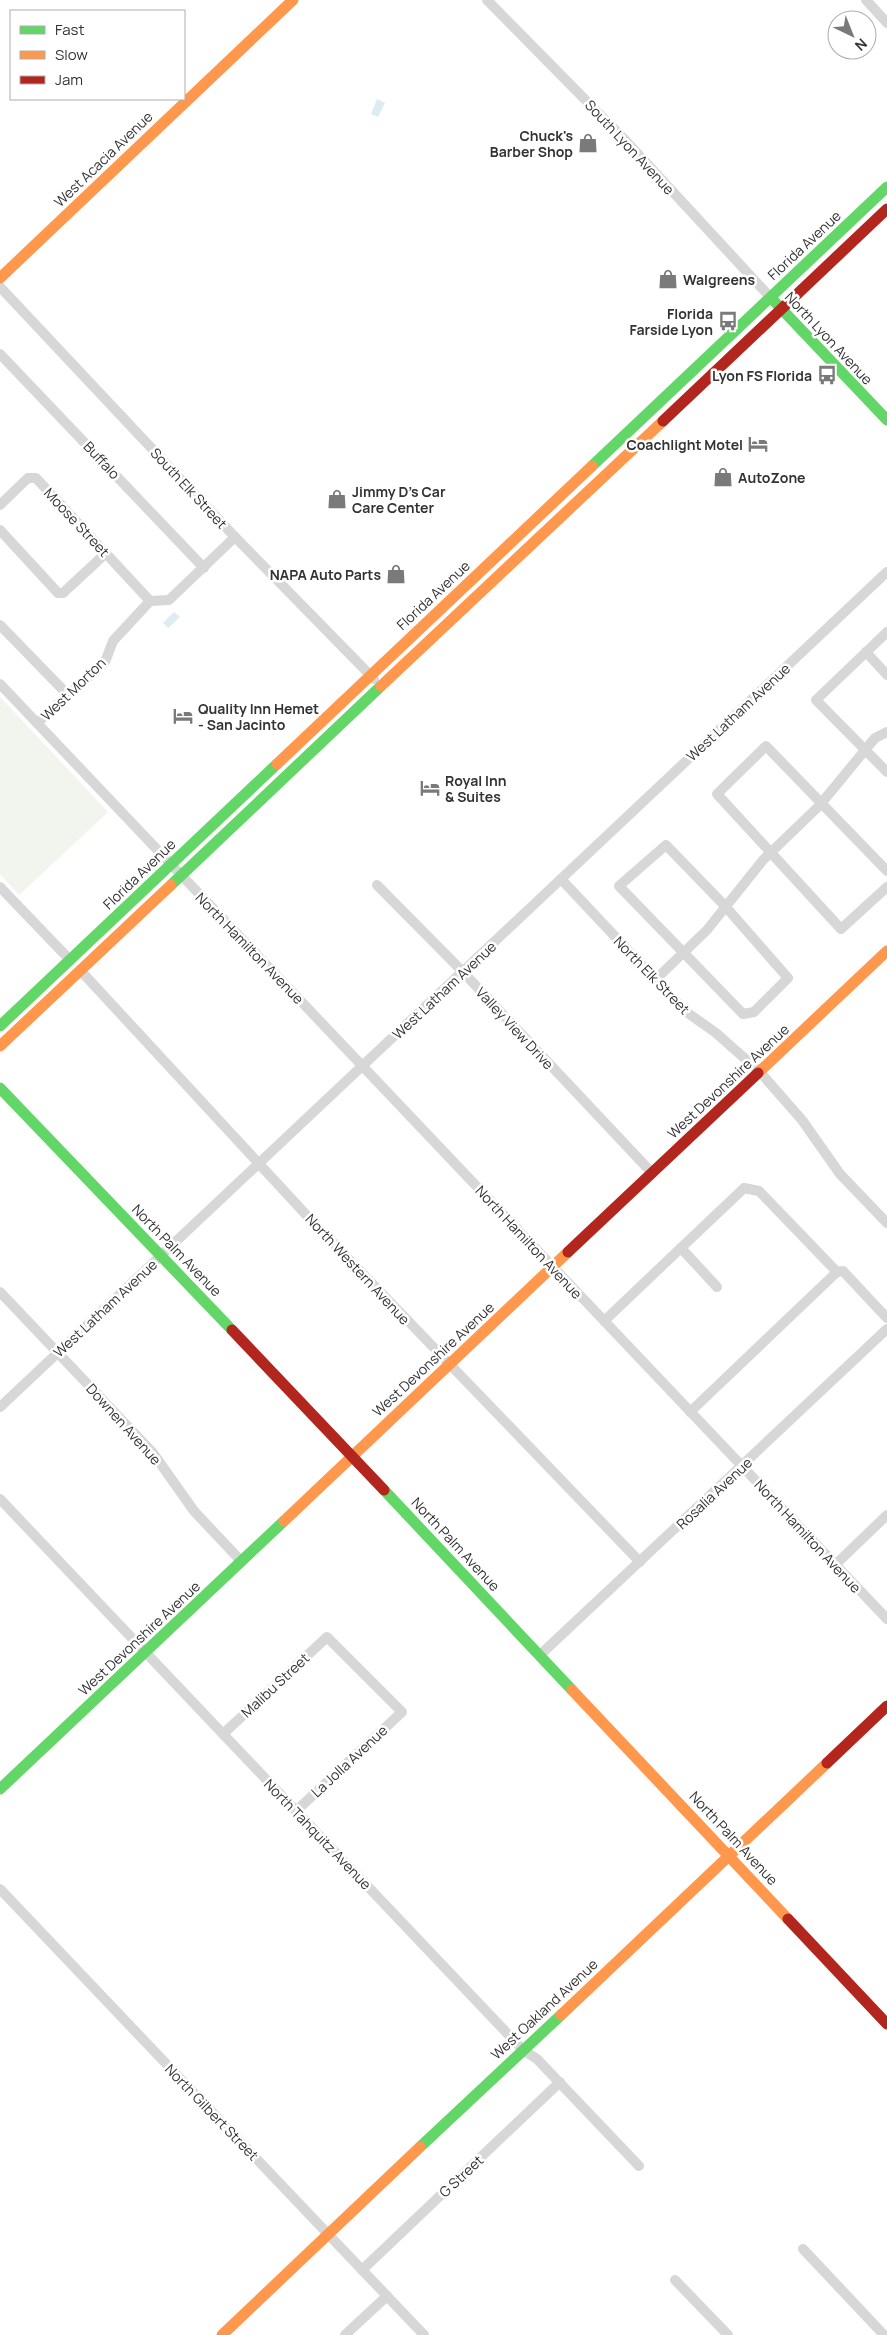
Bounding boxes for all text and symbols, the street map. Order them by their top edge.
legend [10,10,185,100]
north arrow [827,10,877,60]
text: Fast [55,19,84,40]
text: N [851,34,871,55]
text: Slow [55,44,88,65]
text: Jam [55,69,83,90]
street label: South Lyon Avenue [581,96,679,198]
street label: West Acacia Avenue [50,107,156,211]
place label: Chuck's Barber Shop [490,126,573,161]
shop icon: Chuck's Barber Shop [577,132,599,154]
street label: Florida Avenue [763,206,845,284]
shop icon: Walgreens [657,268,679,290]
place label: Walgreens [683,270,755,289]
street label: North Lyon Avenue [781,287,877,389]
place label: Florida Farside Lyon [629,304,713,339]
bus stop icon: Florida Farside Lyon [717,310,739,332]
bus stop icon: Lyon FS Florida [816,364,838,386]
place label: Lyon FS Florida [712,366,812,385]
hotel icon: Coachlight Motel [747,433,769,455]
place label: Coachlight Motel [626,435,743,454]
street label: Buffalo [80,437,124,483]
street label: South Elk Street [147,443,232,533]
shop icon: AutoZone [712,466,734,488]
place label: AutoZone [738,468,805,487]
place label: Jimmy D's Car Care Center [352,482,446,517]
street label: Moose Street [40,483,114,561]
shop icon: Jimmy D's Car Care Center [326,488,348,510]
street label: Florida Avenue [392,556,474,634]
shop icon: NAPA Auto Parts [385,563,407,585]
place label: NAPA Auto Parts [270,565,381,584]
street label: West Morton [36,653,110,725]
street label: West Latham Avenue [682,659,794,765]
place label: Quality Inn Hemet - San Jacinto [198,699,319,734]
hotel icon: Quality Inn Hemet - San Jacinto [172,705,194,727]
place label: Royal Inn & Suites [445,771,506,806]
hotel icon: Royal Inn & Suites [419,777,441,799]
street label: Florida Avenue [99,835,179,913]
street label: North Hamilton Avenue [192,888,308,1008]
street label: North Elk Street [610,932,694,1018]
street label: West Latham Avenue [388,937,500,1043]
street label: Valley View Drive [472,983,558,1073]
street label: West Devonshire Avenue [663,1020,793,1142]
street label: North Hamilton Avenue [472,1181,586,1303]
street label: North Palm Avenue [128,1200,226,1300]
street label: North Western Avenue [302,1209,414,1329]
street label: West Latham Avenue [49,1255,161,1361]
street label: West Devonshire Avenue [368,1298,498,1420]
street label: Downen Avenue [82,1379,166,1469]
street label: Rosalia Avenue [672,1453,756,1533]
street label: North Hamilton Avenue [751,1475,865,1597]
street label: North Palm Avenue [408,1493,504,1595]
street label: West Devonshire Avenue [74,1577,204,1699]
street label: Malibu Street [237,1648,313,1721]
street label: La Jolla Avenue [307,1721,391,1801]
street label: North Tahquitz Avenue [260,1775,376,1893]
street label: North Palm Avenue [686,1787,782,1889]
street label: West Oakland Avenue [487,1955,601,2063]
street label: North Gilbert Street [161,2060,263,2165]
street label: G Street [435,2150,487,2201]

